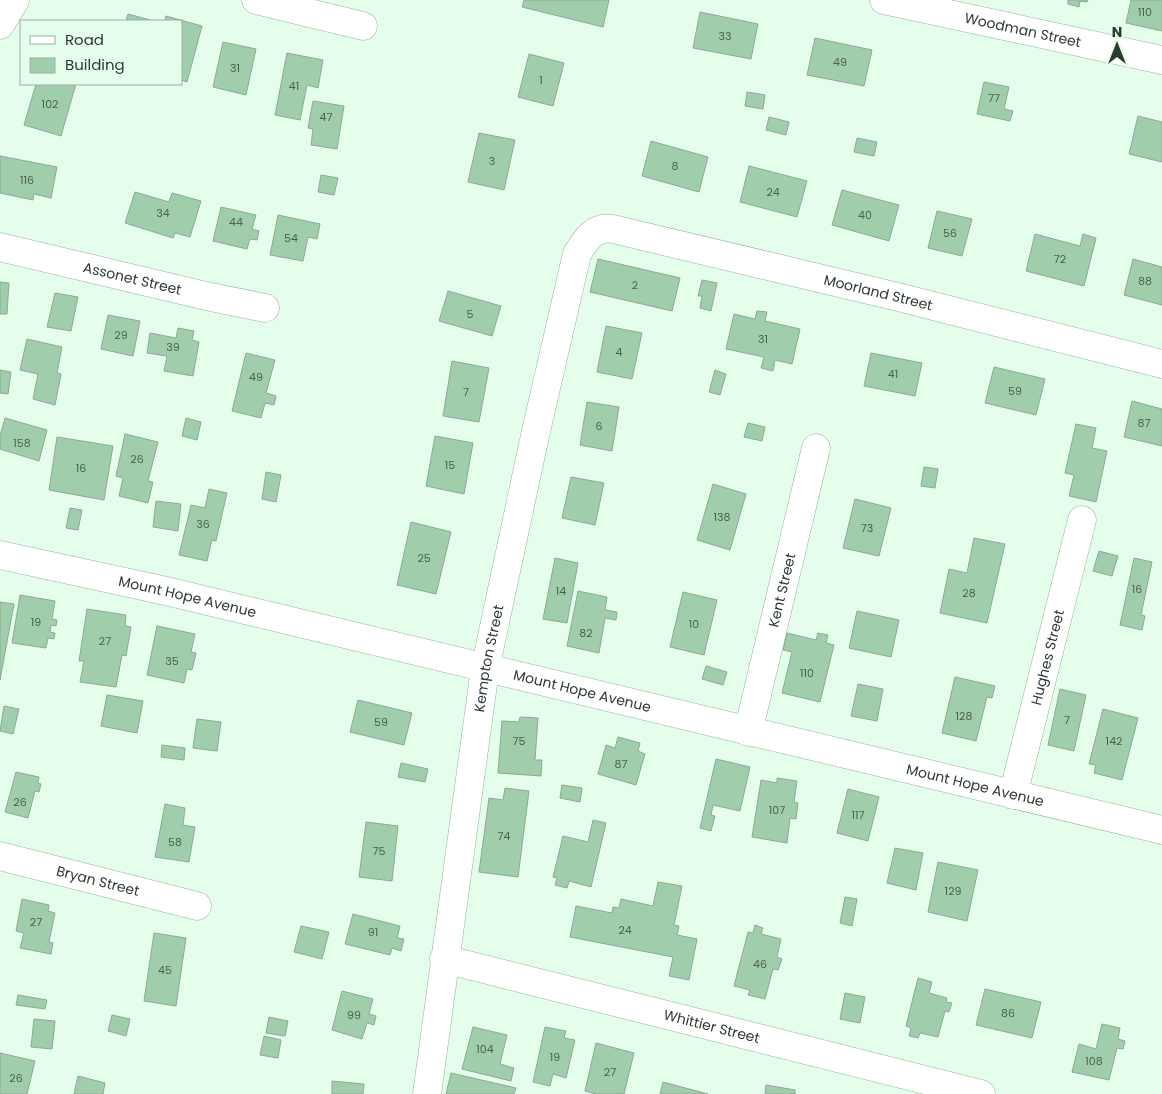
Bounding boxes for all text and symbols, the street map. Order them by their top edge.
house number: 110 [1138,4,1152,20]
street label: Woodman Street [963,8,1083,52]
legend [20,20,182,85]
north arrow [1092,20,1142,70]
text: N [1112,22,1122,42]
house number: 33 [719,28,731,44]
text: Road [65,29,104,50]
text: Building [65,54,125,75]
house number: 49 [833,54,847,70]
house number: 31 [230,60,240,76]
house number: 1 [539,72,543,88]
house number: 41 [289,78,299,94]
house number: 77 [988,90,1000,106]
house number: 102 [42,96,58,112]
house number: 47 [320,109,332,125]
house number: 3 [489,153,495,169]
house number: 8 [672,158,679,174]
house number: 116 [20,172,34,188]
house number: 24 [766,184,780,200]
house number: 34 [156,205,170,221]
house number: 40 [858,207,872,223]
house number: 44 [229,214,243,230]
house number: 56 [943,225,957,241]
house number: 54 [284,230,298,246]
house number: 72 [1054,251,1066,267]
street label: Assonet Street [81,257,184,300]
street label: Moorland Street [822,270,935,315]
house number: 88 [1138,273,1152,289]
house number: 2 [632,277,638,293]
house number: 5 [467,306,474,322]
house number: 29 [114,327,128,343]
house number: 31 [758,331,768,347]
house number: 39 [166,339,180,355]
house number: 4 [616,344,623,360]
house number: 41 [888,366,898,382]
house number: 49 [249,369,263,385]
house number: 59 [1008,383,1022,399]
house number: 7 [463,384,469,400]
house number: 87 [1138,415,1150,431]
house number: 6 [596,418,603,434]
house number: 158 [13,435,31,451]
house number: 26 [130,451,144,467]
house number: 15 [445,457,455,473]
house number: 16 [76,460,86,476]
house number: 138 [714,509,731,525]
house number: 36 [196,516,210,532]
house number: 73 [861,520,873,536]
house number: 25 [417,550,431,566]
street label: Kent Street [763,551,801,629]
street label: Mount Hope Avenue [117,571,259,622]
house number: 16 [1132,581,1142,597]
house number: 14 [556,583,566,599]
house number: 28 [962,585,976,601]
street label: Kempton Street [469,603,508,713]
street label: Hughes Street [1026,607,1069,707]
house number: 19 [31,614,41,630]
house number: 10 [689,616,699,632]
house number: 82 [579,625,593,641]
house number: 27 [99,633,111,649]
house number: 35 [165,653,179,669]
street label: Mount Hope Avenue [511,665,654,717]
house number: 110 [800,665,814,681]
house number: 128 [956,708,972,724]
house number: 7 [1064,712,1070,728]
house number: 59 [374,714,388,730]
house number: 75 [513,733,526,749]
house number: 142 [1106,733,1122,749]
house number: 87 [615,756,627,772]
street label: Mount Hope Avenue [904,759,1046,811]
house number: 26 [13,794,27,810]
house number: 107 [769,802,785,818]
house number: 117 [851,807,865,823]
house number: 74 [498,828,511,844]
house number: 58 [168,834,182,850]
house number: 75 [373,843,386,859]
street label: Bryan Street [54,861,142,901]
house number: 129 [945,883,961,899]
house number: 27 [30,914,42,930]
house number: 24 [618,922,632,938]
house number: 91 [368,924,378,940]
house number: 46 [753,956,767,972]
house number: 45 [158,962,172,978]
street label: Whittier Street [661,1005,762,1048]
house number: 86 [1001,1005,1015,1021]
house number: 99 [347,1007,361,1023]
house number: 104 [476,1041,494,1057]
house number: 19 [550,1049,560,1065]
house number: 108 [1085,1053,1103,1069]
house number: 27 [604,1064,616,1080]
house number: 26 [9,1070,23,1086]

